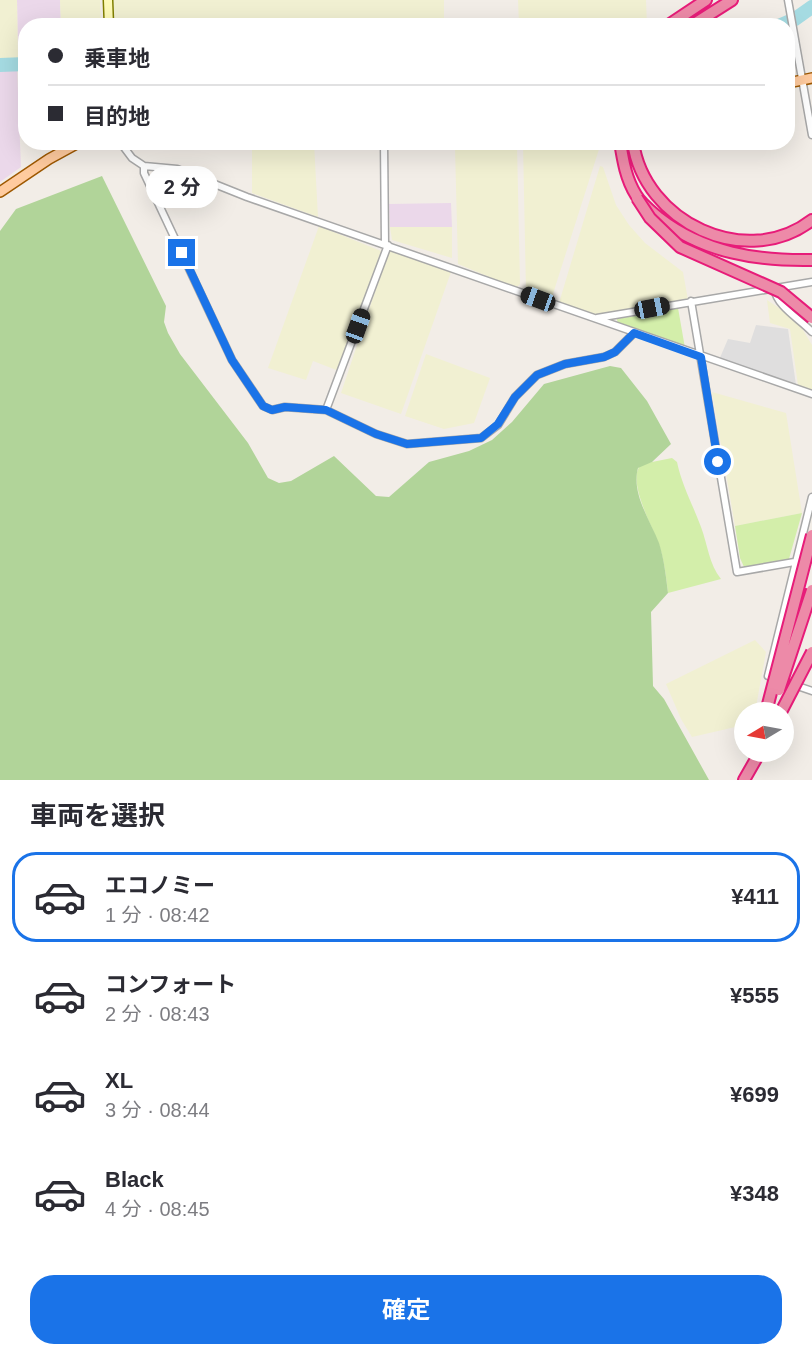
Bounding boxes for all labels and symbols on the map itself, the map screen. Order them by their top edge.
callout: 2 分 [146,166,218,208]
route end [168,239,195,266]
car [518,284,558,314]
car [633,296,671,320]
car [343,306,373,346]
route start [704,448,731,475]
north arrow [734,702,794,762]

